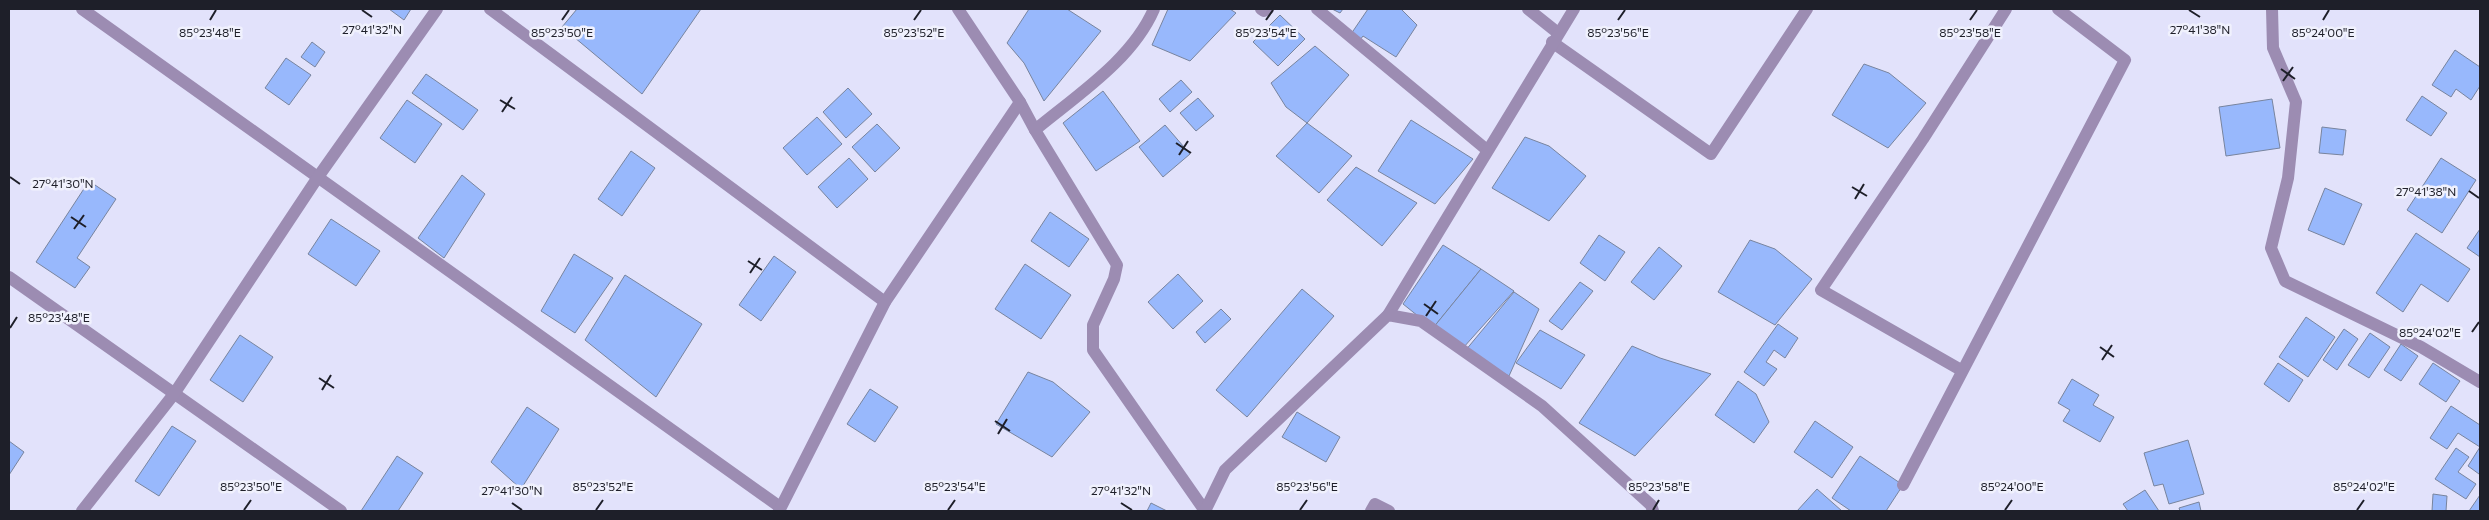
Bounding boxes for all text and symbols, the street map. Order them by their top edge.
text: 27°41'32"N [342,22,402,36]
text: 27°41'38"N [2170,22,2230,36]
text: 85°23'48"E [179,25,241,39]
text: 85°23'50"E [531,25,593,39]
text: 85°23'52"E [884,25,944,39]
text: 85°23'54"E [1235,25,1297,39]
text: 85°23'56"E [1587,25,1649,39]
text: 85°23'58"E [1939,25,2001,39]
text: 85°24'00"E [2291,25,2355,39]
text: 27°41'30"N [32,176,94,190]
text: 27°41'38"N [2396,184,2456,198]
text: 85°23'48"E [28,310,90,324]
text: 85°24'02"E [2399,325,2461,339]
text: 85°23'50"E [220,479,282,493]
text: 85°23'52"E [573,479,633,493]
text: 85°23'54"E [924,479,986,493]
text: 85°23'56"E [1276,479,1338,493]
text: 85°23'58"E [1628,479,1690,493]
text: 85°24'00"E [1980,479,2044,493]
text: 85°24'02"E [2333,479,2395,493]
text: 27°41'30"N [481,483,543,497]
text: 27°41'32"N [1091,483,1151,497]

